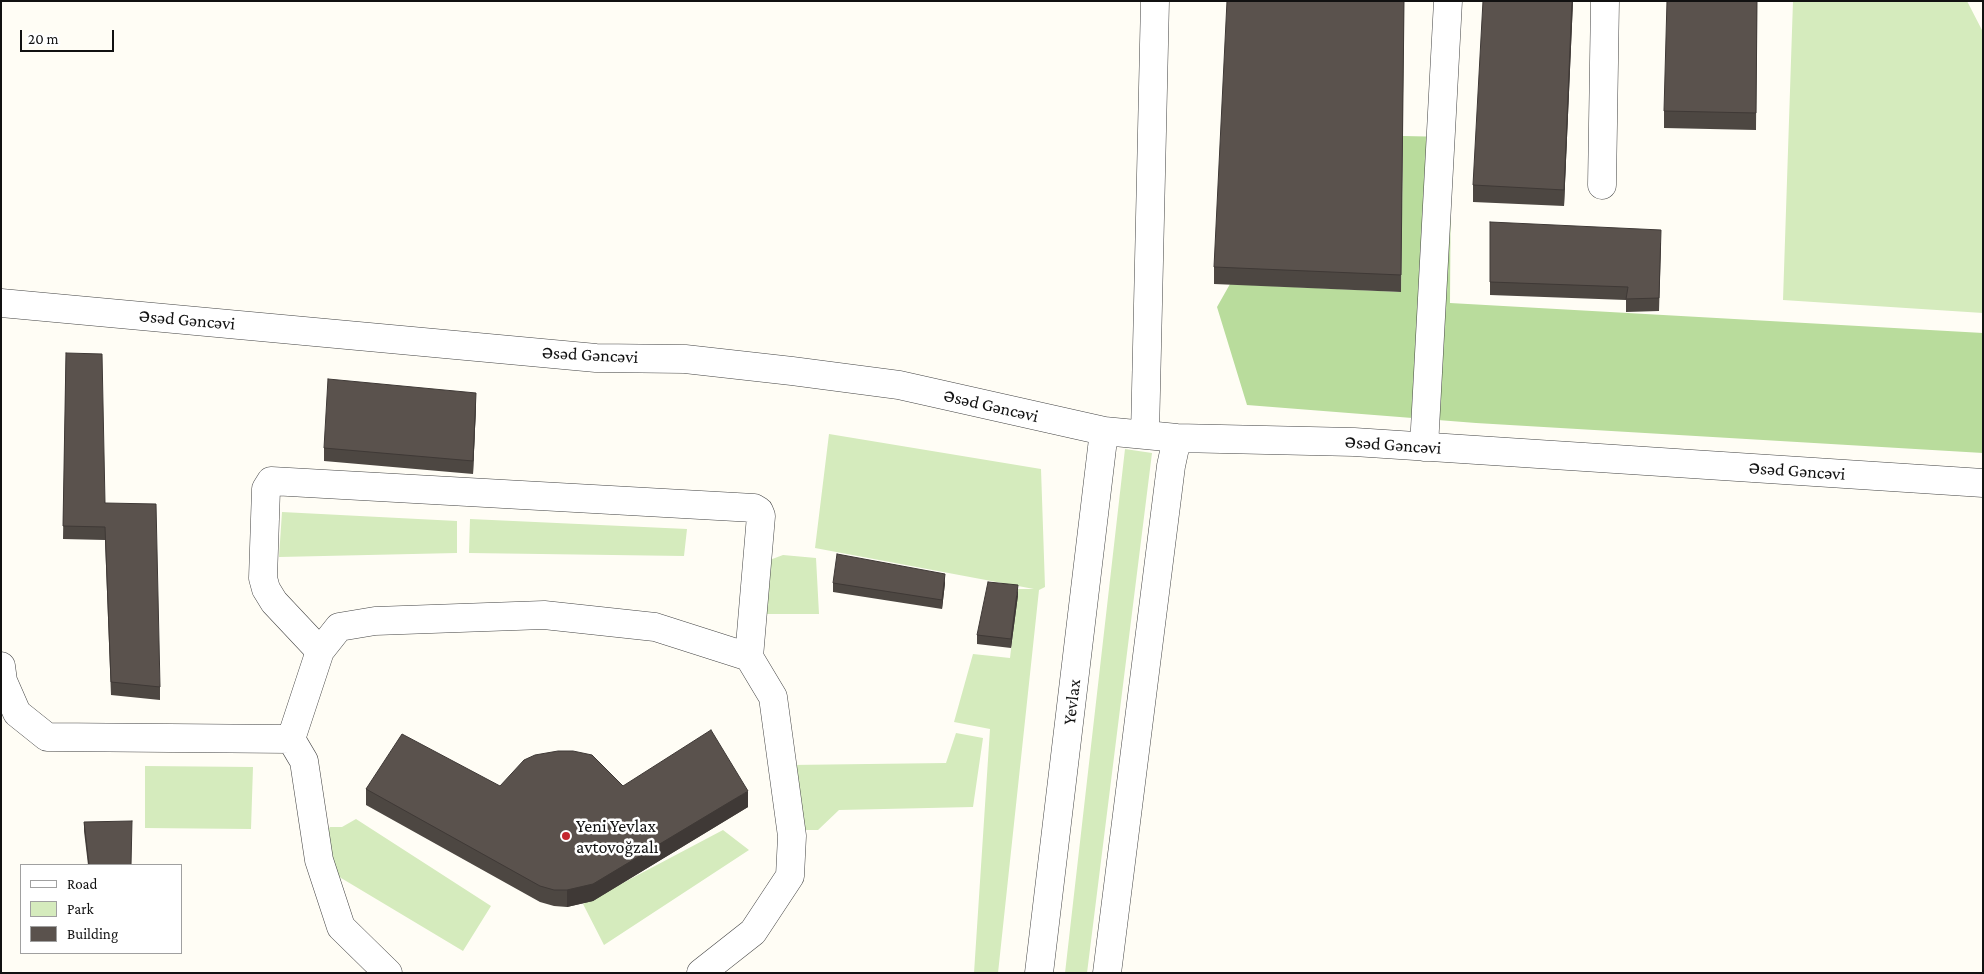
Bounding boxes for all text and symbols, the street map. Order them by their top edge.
scale bar [22,20,116,52]
text: 20 m [28,31,59,47]
street label: Əsəd Gəncəvi [138,305,236,335]
street label: Əsəd Gəncəvi [541,342,639,368]
street label: Əsəd Gəncəvi [941,385,1041,427]
street label: Əsəd Gəncəvi [1344,431,1442,459]
street label: Əsəd Gəncəvi [1748,457,1846,485]
street label: Yevlax [1058,678,1086,726]
place label: Yeni Yevlax avtovoğzalı [576,815,659,858]
marker: Yeni Yevlax avtovoğzalı [560,830,572,842]
legend [20,864,182,954]
text: Road [67,876,97,892]
text: Park [67,901,94,917]
text: Building [67,926,118,942]

